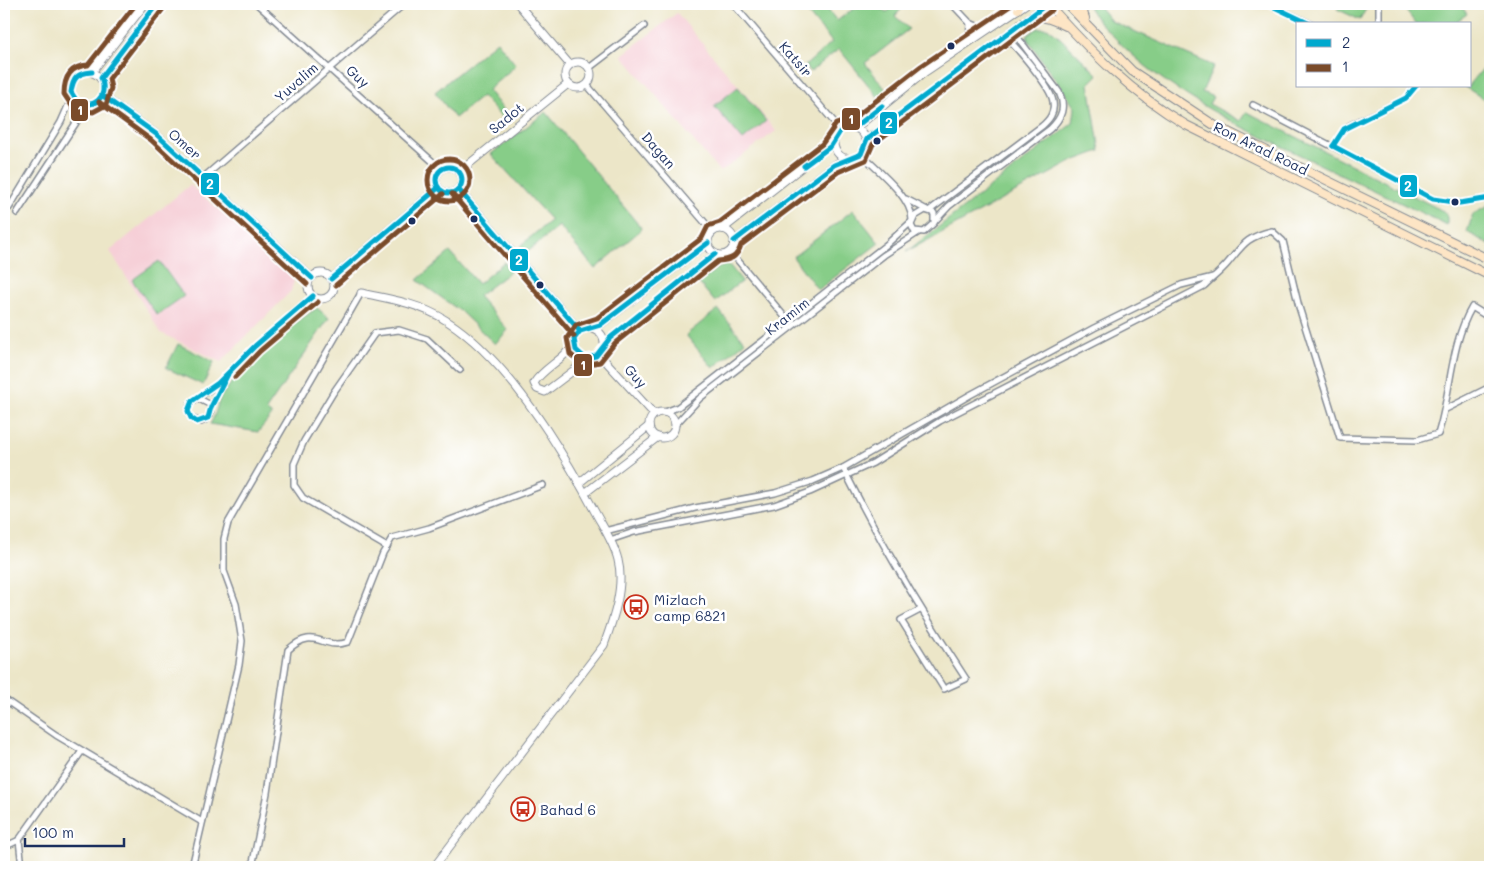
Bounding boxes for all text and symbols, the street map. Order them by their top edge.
legend [1296,22,1472,88]
text: 2 [1342,32,1350,52]
street label: Katsir [775,37,817,81]
unlabelled marker [946,41,956,51]
text: 1 [1342,56,1349,76]
street label: Yuvalim [270,58,322,106]
street label: Guy [342,60,374,92]
line badge: 1 [70,98,89,122]
street label: Sadot [484,98,528,138]
text: 1 [77,100,83,119]
line badge: 1 [841,107,861,131]
text: 1 [848,109,854,128]
line badge: 2 [879,111,898,135]
text: 2 [885,113,893,132]
street label: Ron Arad Road [1210,117,1312,179]
street label: Omer [165,124,205,164]
street label: Dagan [638,128,680,172]
unlabelled marker [872,136,882,146]
line badge: 2 [200,172,220,196]
text: 2 [206,174,214,193]
line badge: 2 [1399,174,1418,198]
text: 2 [1404,176,1412,195]
unlabelled marker [1450,197,1460,207]
unlabelled marker [469,214,479,224]
unlabelled marker [407,216,417,226]
line badge: 2 [509,248,529,272]
text: 2 [515,250,523,269]
unlabelled marker [535,280,545,290]
street label: Kramim [761,293,813,339]
line badge: 1 [573,353,593,377]
text: 1 [580,355,586,374]
street label: Guy [620,360,652,392]
place label: Mizlach camp 6821 [654,590,726,625]
bus stop icon: Mizlach camp 6821 [623,594,649,620]
bus stop icon: Bahad 6 [510,796,536,822]
place label: Bahad 6 [540,800,596,819]
scale bar [25,816,124,848]
text: 100 m [32,822,74,842]

